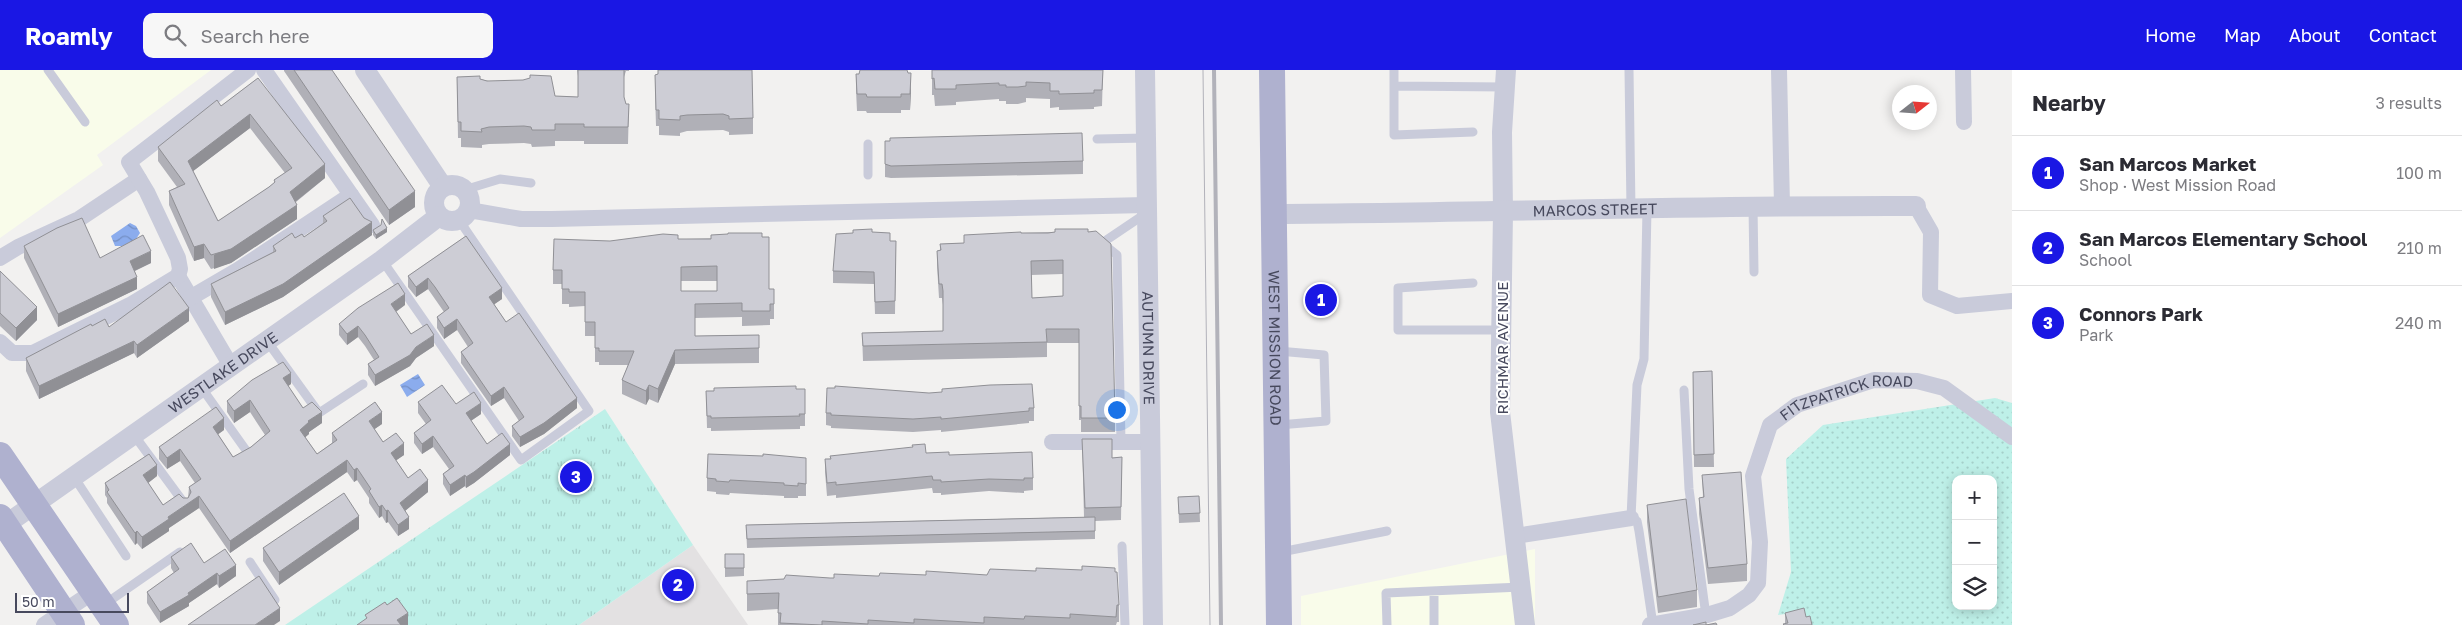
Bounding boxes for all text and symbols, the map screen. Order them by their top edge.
search box [143,13,493,58]
text: Roamly [25,21,113,50]
icon: search [161,21,189,49]
text: Search here [201,24,309,47]
text: Home [2145,24,2196,46]
text: Map [2224,24,2261,46]
text: About [2289,24,2341,46]
text: Contact [2369,24,2437,46]
north arrow [1892,85,1937,130]
text: Nearby [2032,90,2106,116]
text: 3 results [2375,93,2442,113]
text: San Marcos Market [2079,152,2256,175]
text: 1 [2044,163,2052,183]
text: 100 m [2396,163,2442,183]
text: Shop · West Mission Road [2079,175,2276,195]
street label: MARCOS STREET [1532,199,1657,219]
text: San Marcos Elementary School [2079,227,2367,250]
text: 2 [2043,238,2053,258]
text: 210 m [2397,238,2442,258]
text: School [2079,250,2132,270]
street label: WEST MISSION ROAD [1266,270,1285,426]
pin: 1 [1305,281,1337,319]
street label: RICHMAR AVENUE [1493,282,1511,414]
street label: AUTUMN DRIVE [1139,291,1159,405]
text: Connors Park [2079,302,2203,325]
text: 3 [2043,313,2053,333]
text: 240 m [2395,313,2442,333]
text: Park [2079,325,2114,345]
street label: WESTLAKE DRIVE [165,327,281,417]
street label: FITZPATRICK ROAD [1776,371,1913,424]
your location [1104,397,1130,423]
pin: 3 [560,458,592,496]
map controls [1952,475,1997,610]
button: + [1952,475,1997,520]
button: − [1952,520,1997,565]
button: layers [1952,565,1997,610]
pin: 2 [662,566,694,604]
scale bar [15,590,129,613]
text: 50 m [22,593,55,610]

